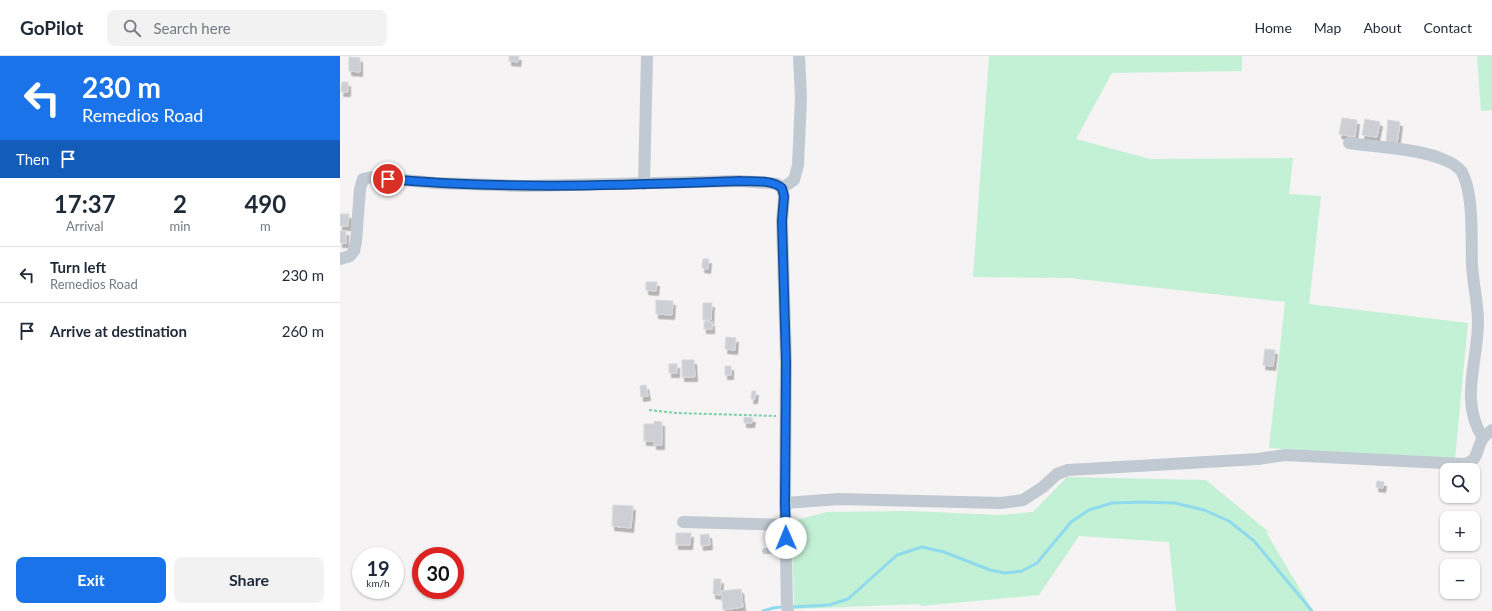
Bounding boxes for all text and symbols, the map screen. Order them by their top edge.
search box [107,10,387,46]
text: GoPilot [20,16,83,39]
icon: search [121,17,143,39]
text: Search here [153,19,231,37]
text: Home [1254,19,1292,36]
text: Map [1314,19,1341,36]
text: About [1363,19,1401,36]
text: Contact [1423,19,1472,36]
text: 230 m [82,70,161,104]
icon: left [16,72,68,124]
text: Remedios Road [82,104,203,126]
icon: arrive [57,148,79,170]
text: Then [16,150,49,168]
pin [371,162,405,196]
icon: arrive [377,168,399,190]
text: 17:37 [54,189,116,218]
text: 2 [173,189,187,218]
text: 490 [244,189,286,218]
text: Arrival [66,218,103,234]
text: min [170,218,191,234]
text: m [260,218,271,234]
text: Turn left [50,258,106,276]
icon: left [16,264,38,286]
text: 230 m [282,266,324,284]
text: Remedios Road [50,276,138,292]
icon: arrive [16,320,38,342]
text: Arrive at destination [50,322,187,340]
text: 260 m [282,322,324,340]
map controls [1440,463,1480,599]
button: search [1440,463,1480,503]
button: + [1440,511,1480,551]
position arrow [765,517,807,559]
speed limit sign: 30 [412,547,464,599]
text: 19 [366,556,390,580]
button: Exit [16,557,166,603]
button: Share [174,557,324,603]
button: − [1440,559,1480,599]
text: km/h [366,577,390,589]

